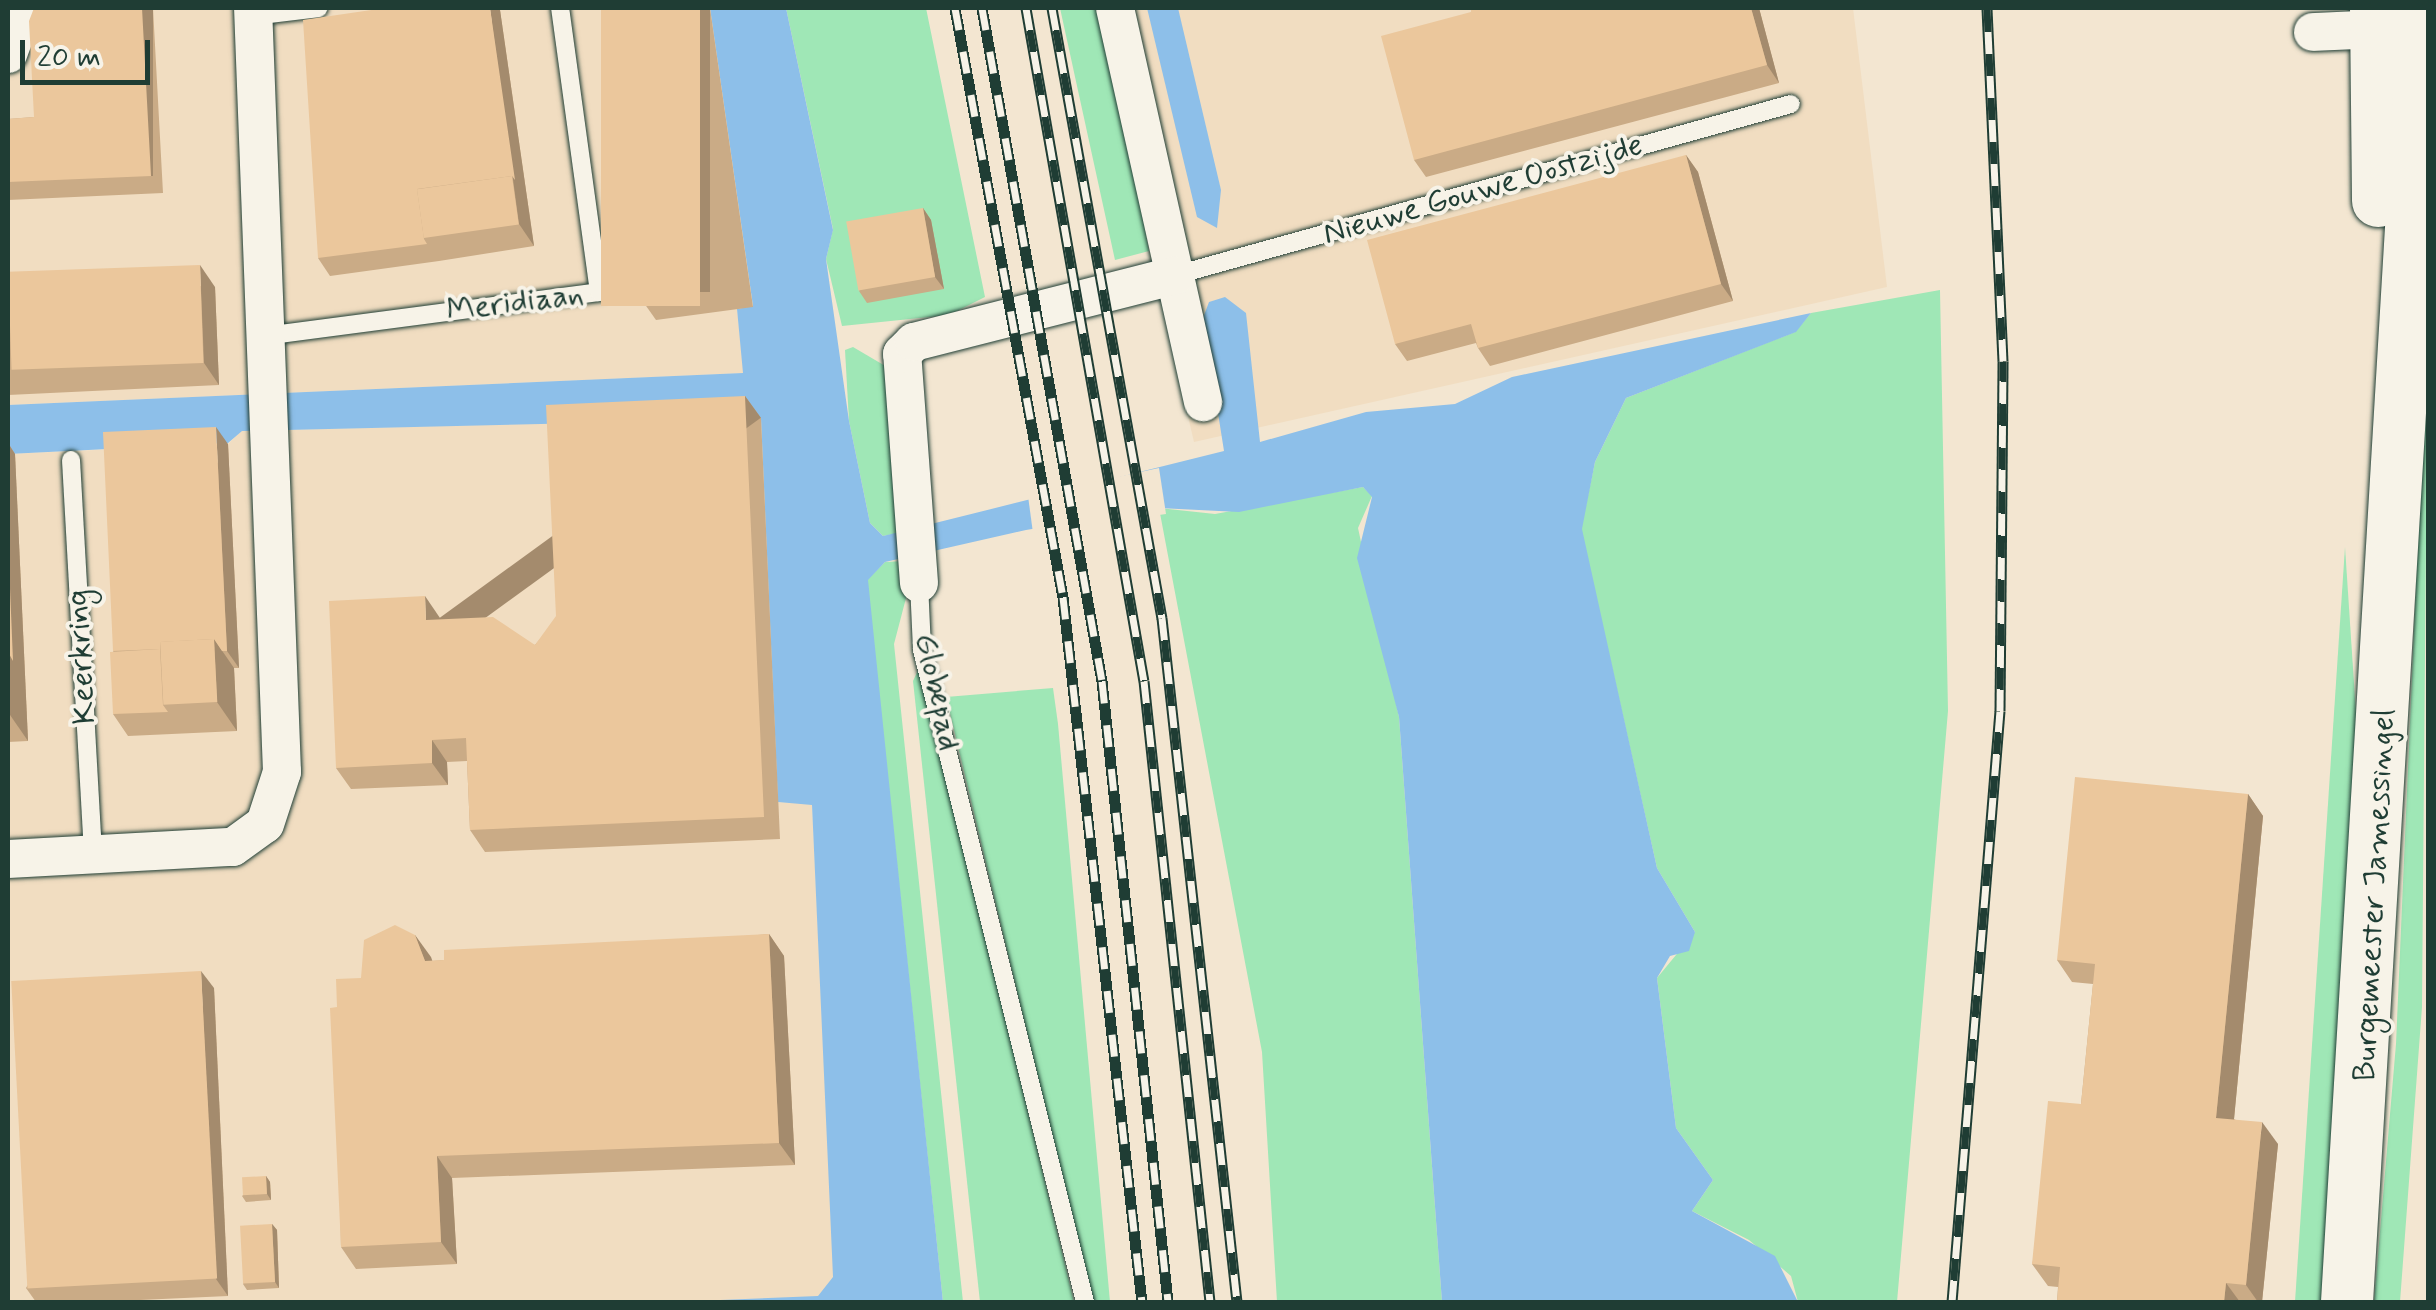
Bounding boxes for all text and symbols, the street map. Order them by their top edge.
scale bar [25,20,155,82]
text: 20 m [37,38,101,77]
street label: Nieuwe Gouwe Oostzijde [1323,127,1643,253]
street label: Meridiaan [444,276,586,330]
street label: Keerkring [59,588,105,726]
street label: Globepad [906,630,968,754]
street label: Burgemeester Jamessingel [2346,711,2404,1079]

